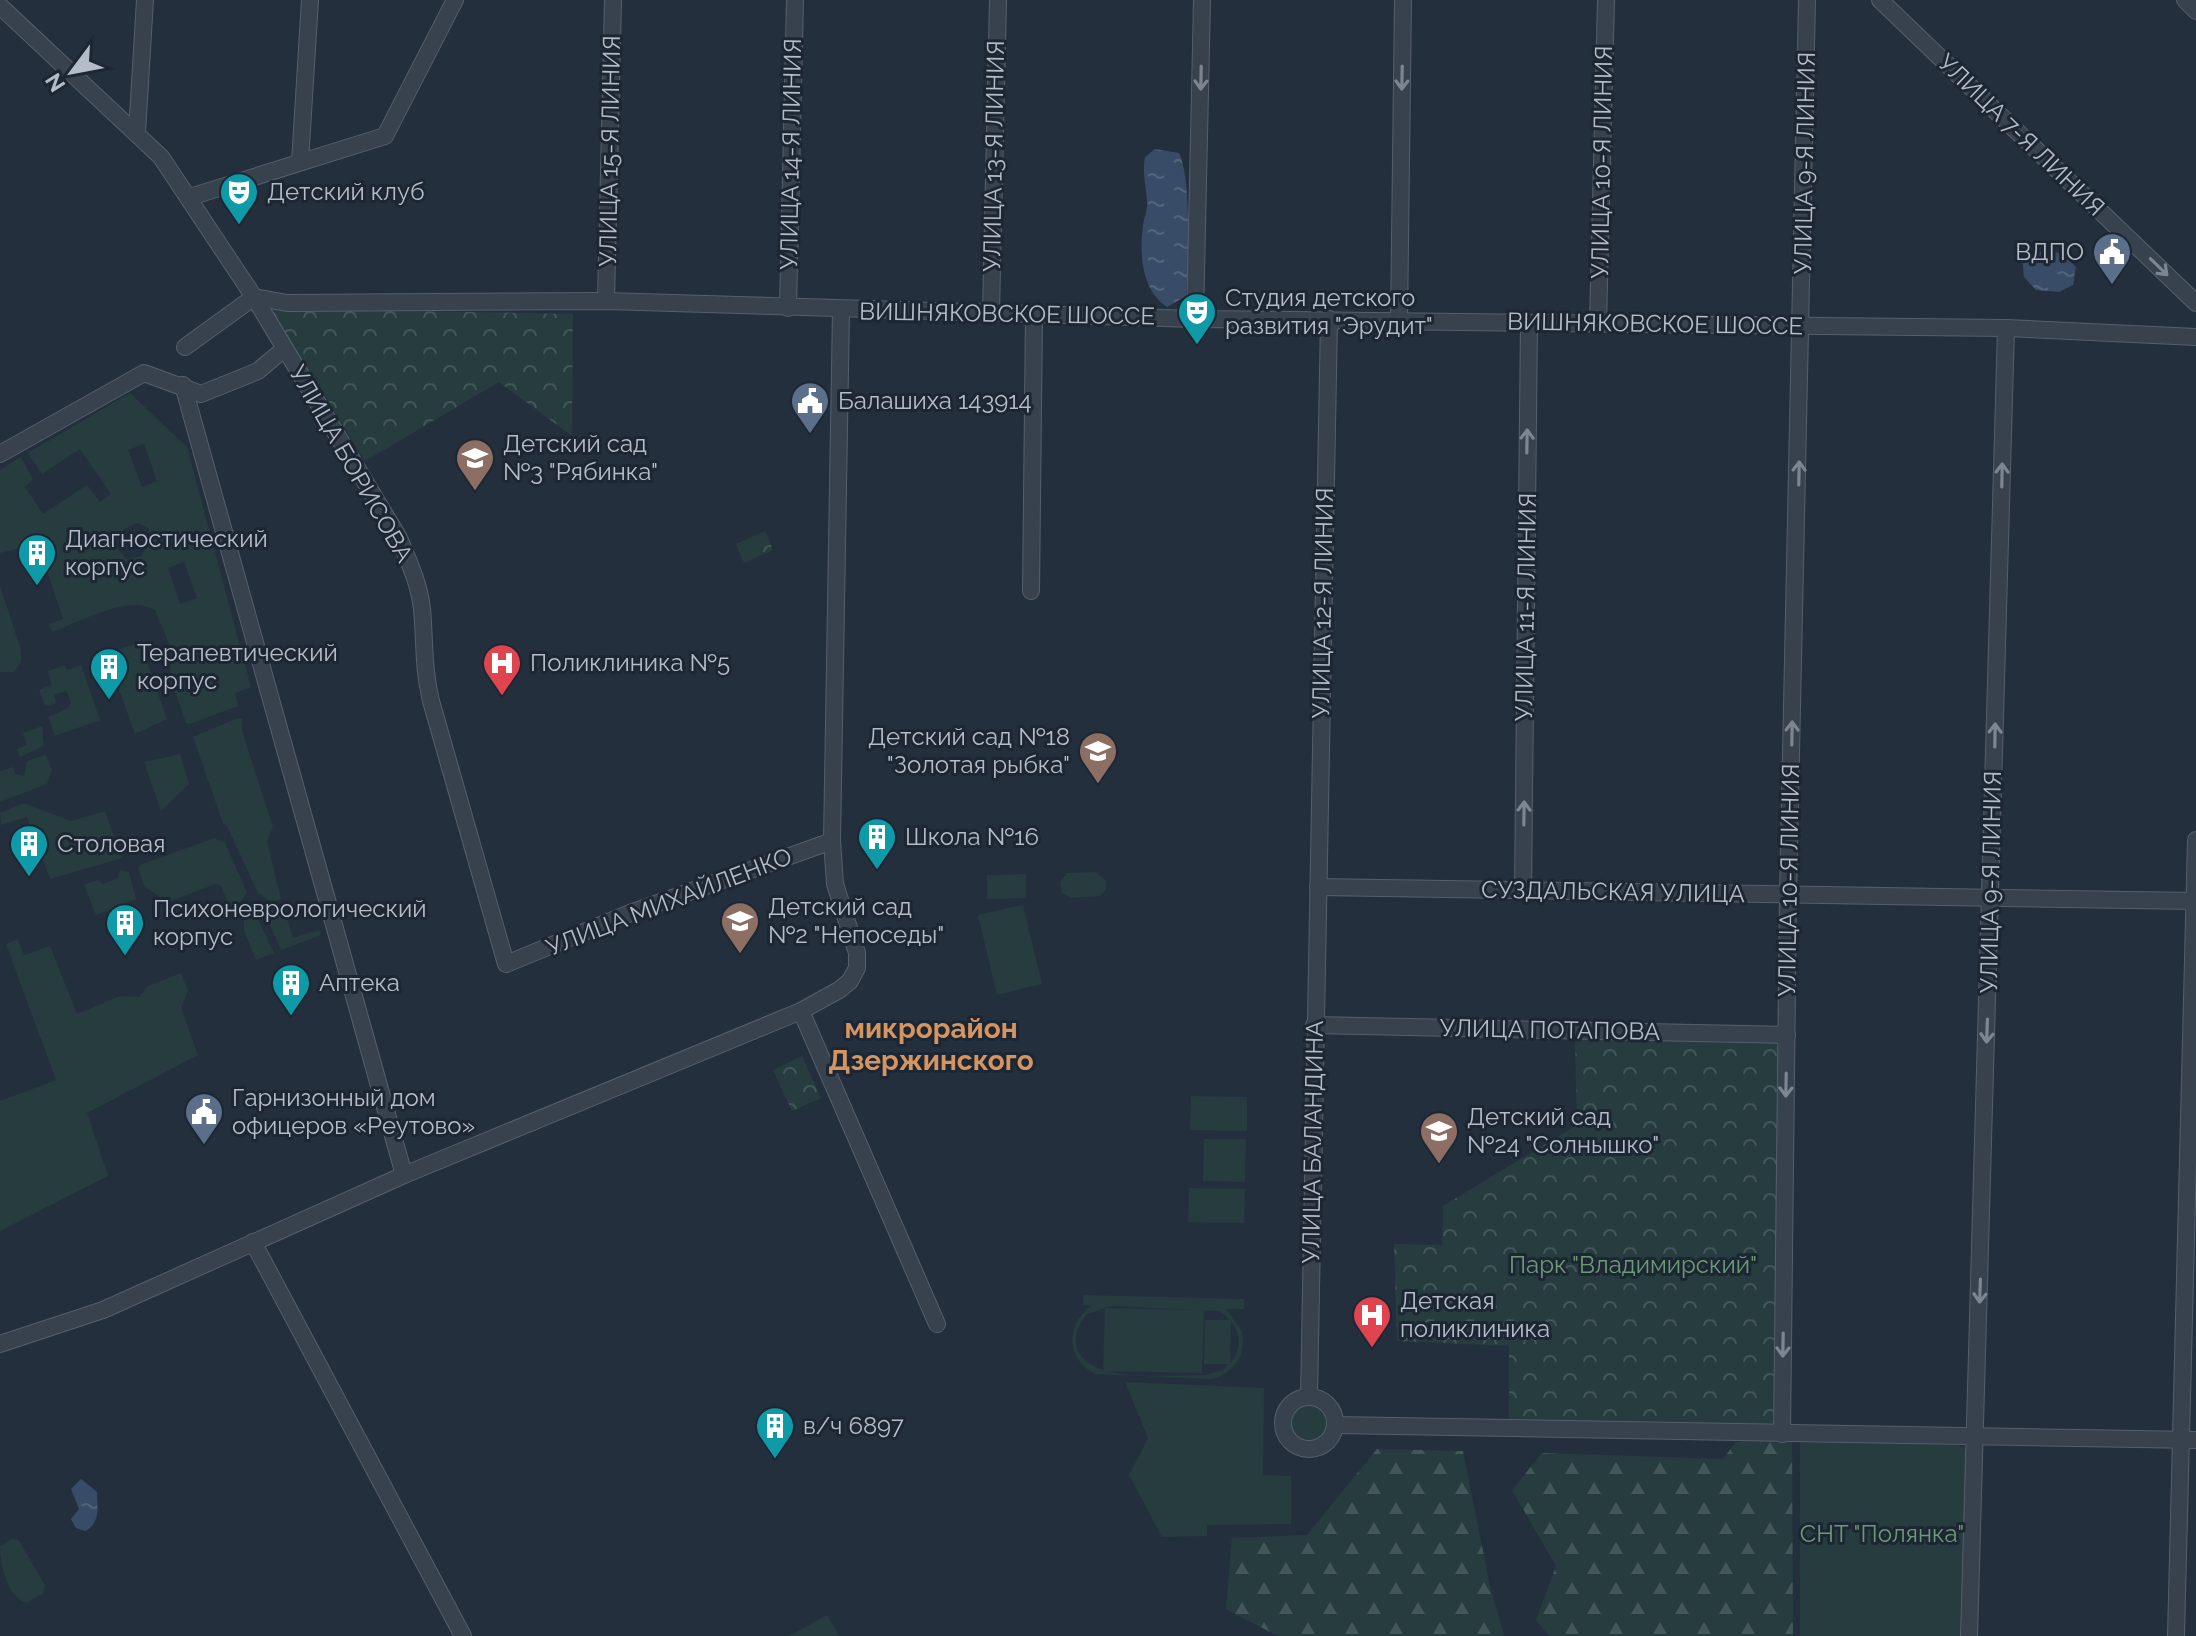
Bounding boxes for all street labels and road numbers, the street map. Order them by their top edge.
street label: УЛИЦА 15-Я ЛИНИЯ [593,35,626,267]
street label: УЛИЦА 14-Я ЛИНИЯ [774,38,807,270]
street label: УЛИЦА 13-Я ЛИНИЯ [977,40,1010,272]
street label: УЛИЦА 10-Я ЛИНИЯ [1585,45,1618,279]
street label: УЛИЦА 7-Я ЛИНИЯ [1932,48,2111,222]
street label: УЛИЦА 9-Я ЛИНИЯ [1788,52,1821,274]
street label: ВИШНЯКОВСКОЕ ШОССЕ [859,296,1155,331]
street label: ВИШНЯКОВСКОЕ ШОССЕ [1507,306,1803,341]
street label: УЛИЦА БОРИСОВА [283,360,420,567]
street label: УЛИЦА 12-Я ЛИНИЯ [1306,487,1339,719]
street label: УЛИЦА 11-Я ЛИНИЯ [1509,493,1542,721]
street label: УЛИЦА 10-Я ЛИНИЯ [1772,763,1805,997]
street label: УЛИЦА 9-Я ЛИНИЯ [1974,771,2007,993]
street label: УЛИЦА МИХАЙЛЕНКО [542,841,796,962]
street label: СУЗДАЛЬСКАЯ УЛИЦА [1481,875,1745,908]
street label: УЛИЦА ПОТАПОВА [1440,1013,1660,1046]
street label: УЛИЦА БАЛАНДИНА [1296,1020,1329,1264]

